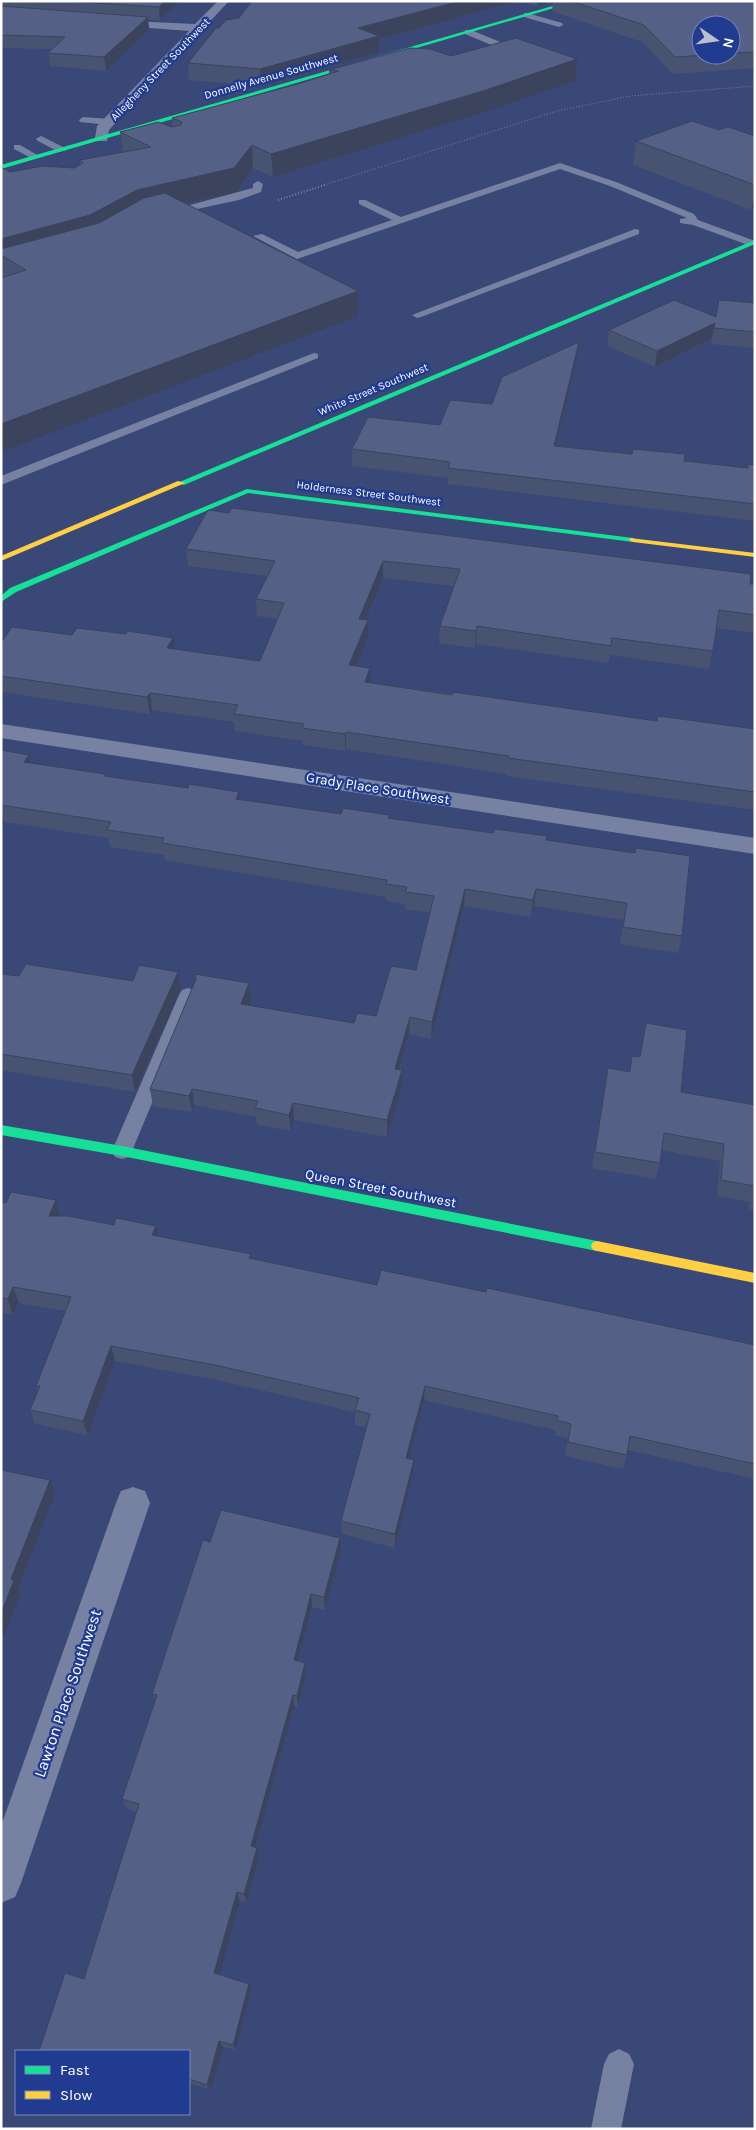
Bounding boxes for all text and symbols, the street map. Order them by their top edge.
street label: Allegheny Street Southwest [108,15,213,123]
north arrow [691,15,741,65]
text: N [719,36,738,50]
street label: Donnelly Avenue Southwest [203,51,340,102]
street label: White Street Southwest [316,360,430,419]
street label: Holderness Street Southwest [296,478,442,509]
street label: Grady Place Southwest [305,769,451,808]
street label: Queen Street Southwest [304,1165,458,1212]
street label: Lawton Place Southwest [30,1607,105,1780]
legend [15,2050,190,2115]
text: Fast [60,2061,90,2079]
text: Slow [60,2086,92,2104]

